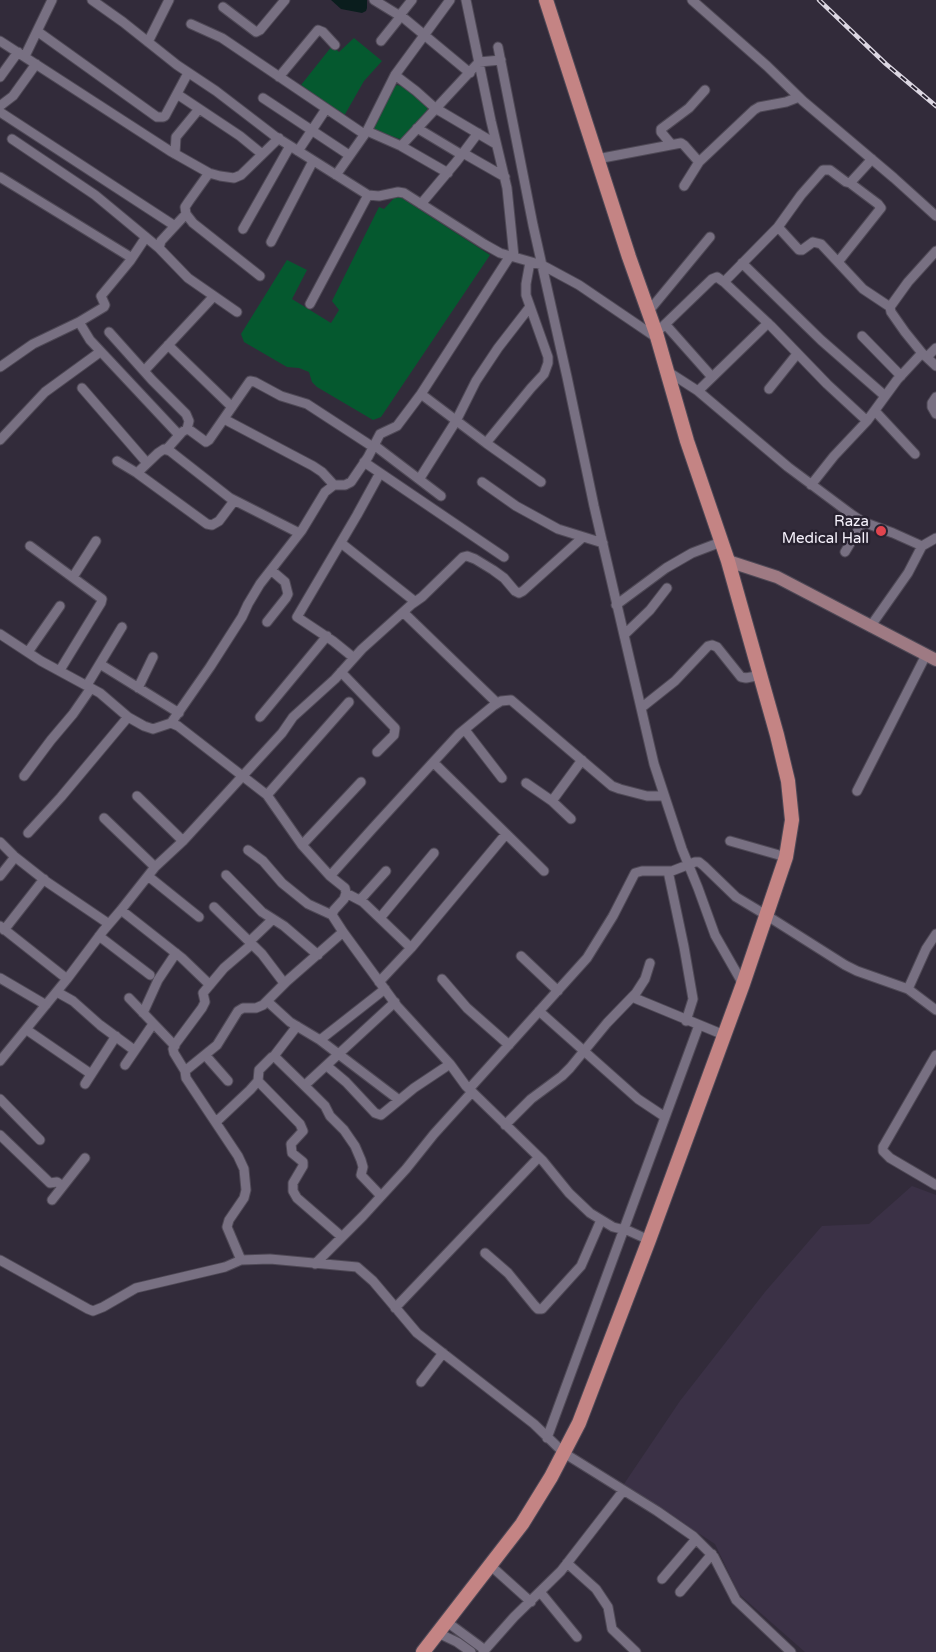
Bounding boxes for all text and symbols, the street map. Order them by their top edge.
place label: Raza Medical Hall [782,513,869,548]
marker: Raza Medical Hall [874,524,888,538]

